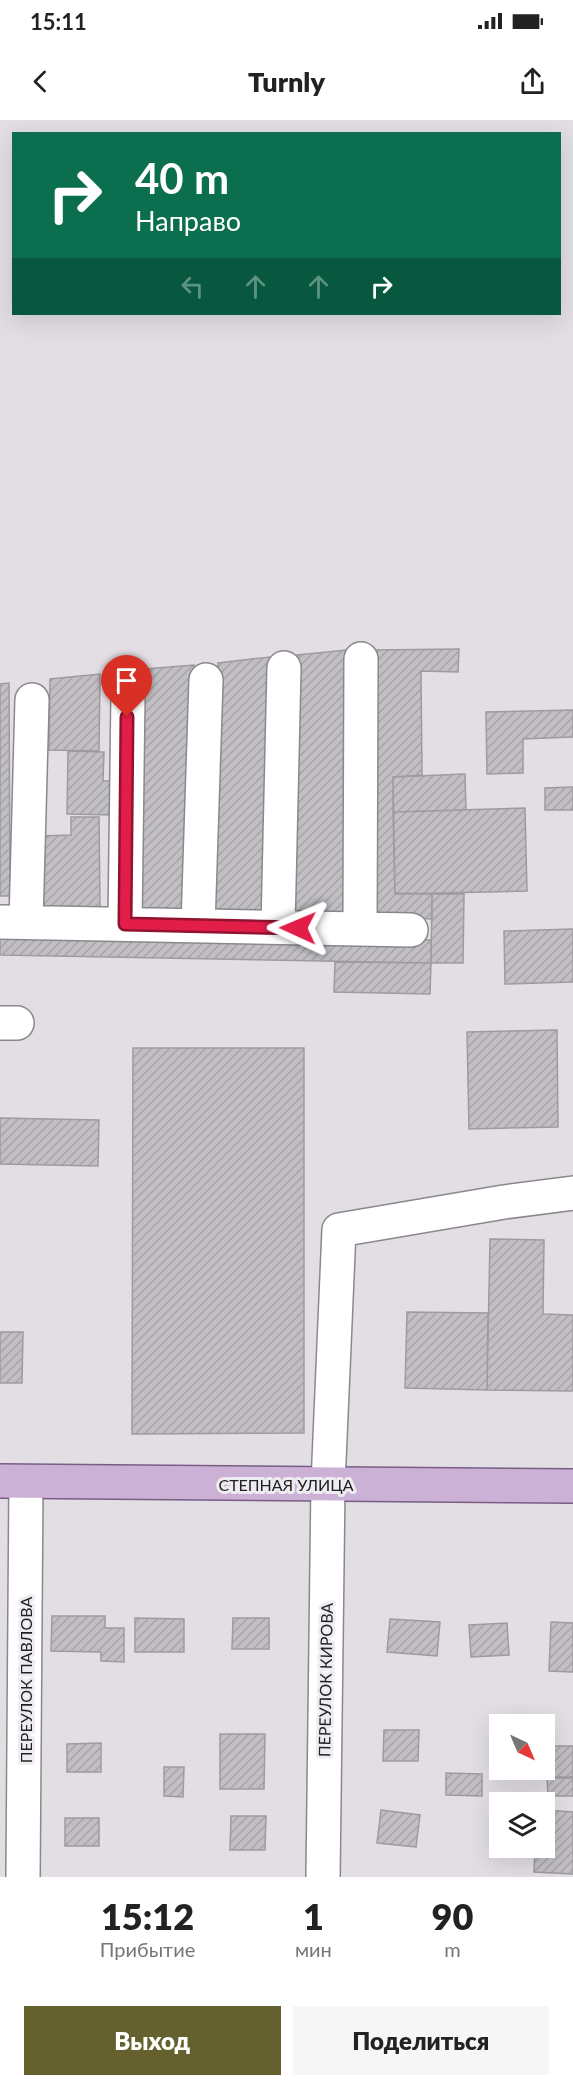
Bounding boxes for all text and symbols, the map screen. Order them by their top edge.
text: 15:11 [30,8,87,35]
icon: back [24,65,57,98]
text: Turnly [248,65,325,98]
icon: share [516,65,549,98]
text: 40 m [135,153,229,203]
icon: right [36,156,114,234]
text: Направо [135,204,241,237]
icon: left [176,270,209,303]
icon: ahead [239,270,272,303]
icon: ahead [302,270,335,303]
icon: right [365,270,398,303]
pin [101,655,152,717]
icon: arrive [110,664,143,697]
position arrow [266,896,330,960]
street label: СТЕПНАЯ УЛИЦА [218,1475,354,1494]
street label: ПЕРЕУЛОК ПАВЛОВА [16,1597,35,1763]
street label: ПЕРЕУЛОК КИРОВА [314,1602,336,1757]
north arrow [489,1714,555,1780]
map controls [489,1714,555,1858]
button: layers [489,1792,555,1858]
text: 15:12 [101,1894,194,1938]
text: 1 [303,1894,324,1938]
text: 90 [432,1894,473,1938]
text: Прибытие [100,1937,195,1961]
text: мин [295,1937,332,1961]
text: m [444,1937,461,1961]
button: Выход [24,2006,281,2075]
button: Поделиться [293,2006,549,2075]

